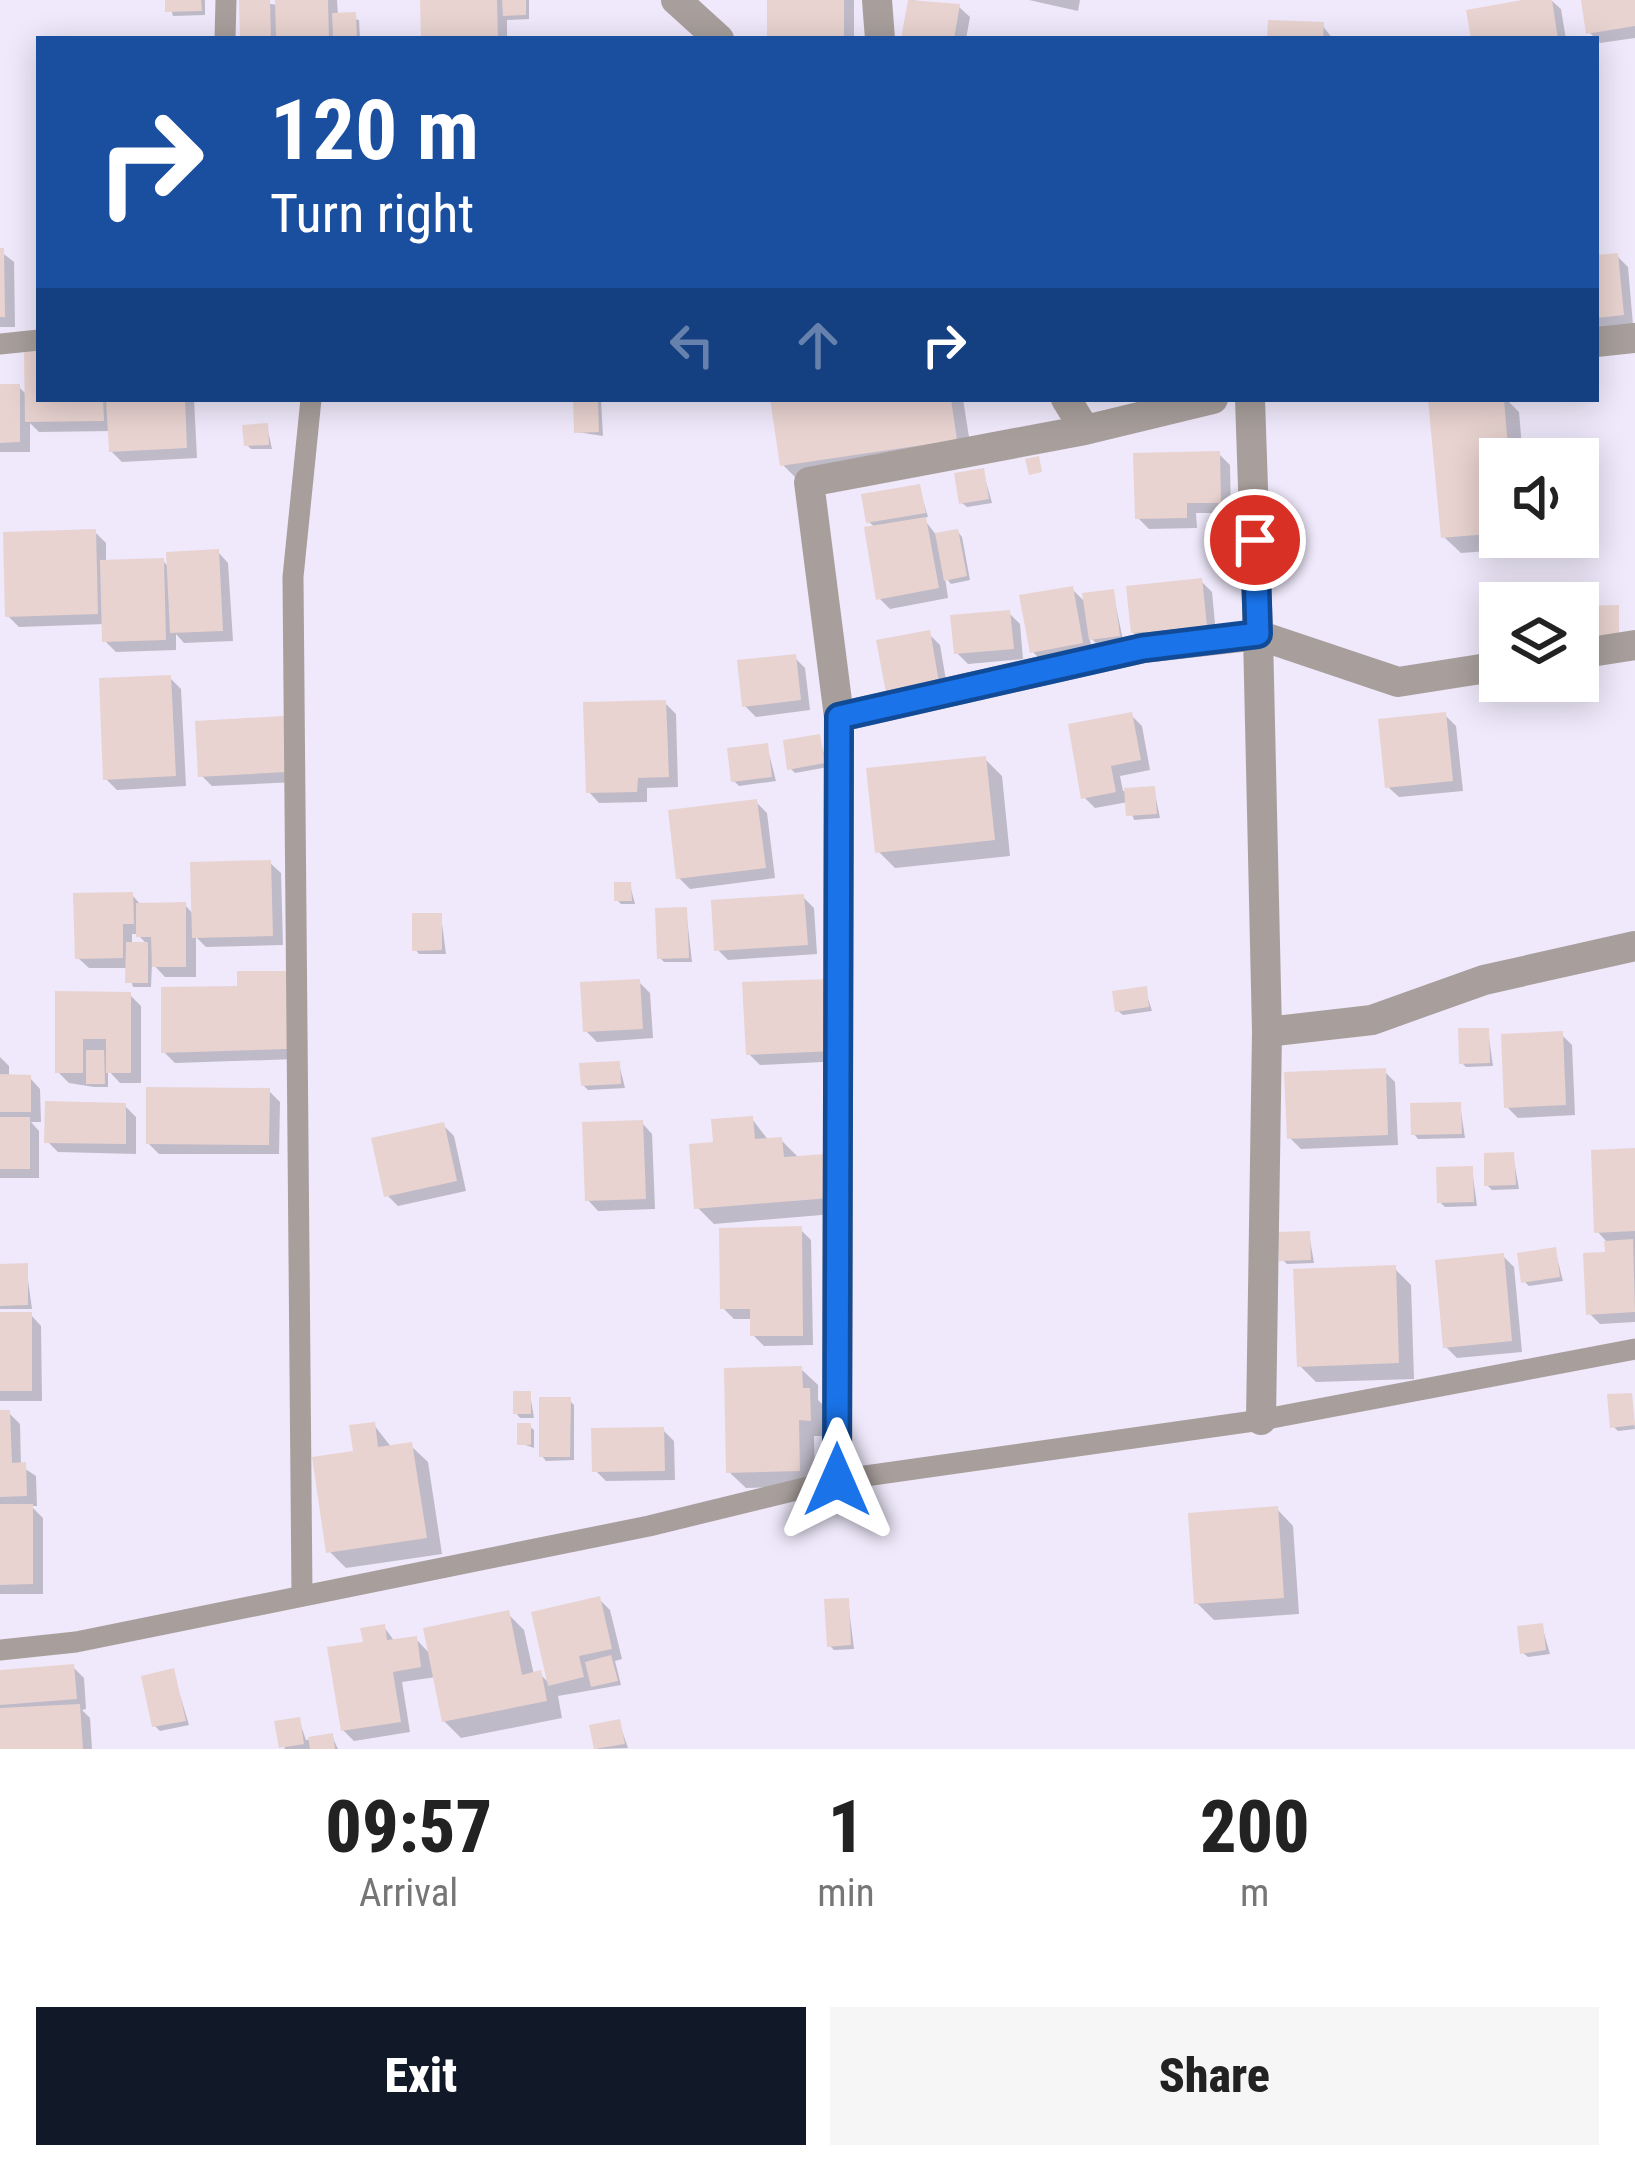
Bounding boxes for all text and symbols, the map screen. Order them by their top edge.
text: 120 m [270,81,479,180]
icon: right [72,84,228,240]
text: Turn right [270,182,474,245]
icon: left [659,312,725,378]
icon: ahead [785,312,851,378]
icon: right [911,312,977,378]
map controls [1479,438,1599,702]
button: sound [1479,438,1599,558]
pin [1204,489,1306,591]
icon: arrive [1222,507,1288,573]
button: layers [1479,582,1599,702]
position arrow [774,1417,900,1543]
text: 09:57 [325,1785,492,1870]
text: 1 [828,1785,864,1870]
text: 200 [1200,1785,1310,1870]
text: Arrival [359,1870,458,1916]
text: min [817,1870,875,1916]
text: m [1240,1870,1269,1916]
button: Exit [36,2007,806,2145]
button: Share [830,2007,1599,2145]

